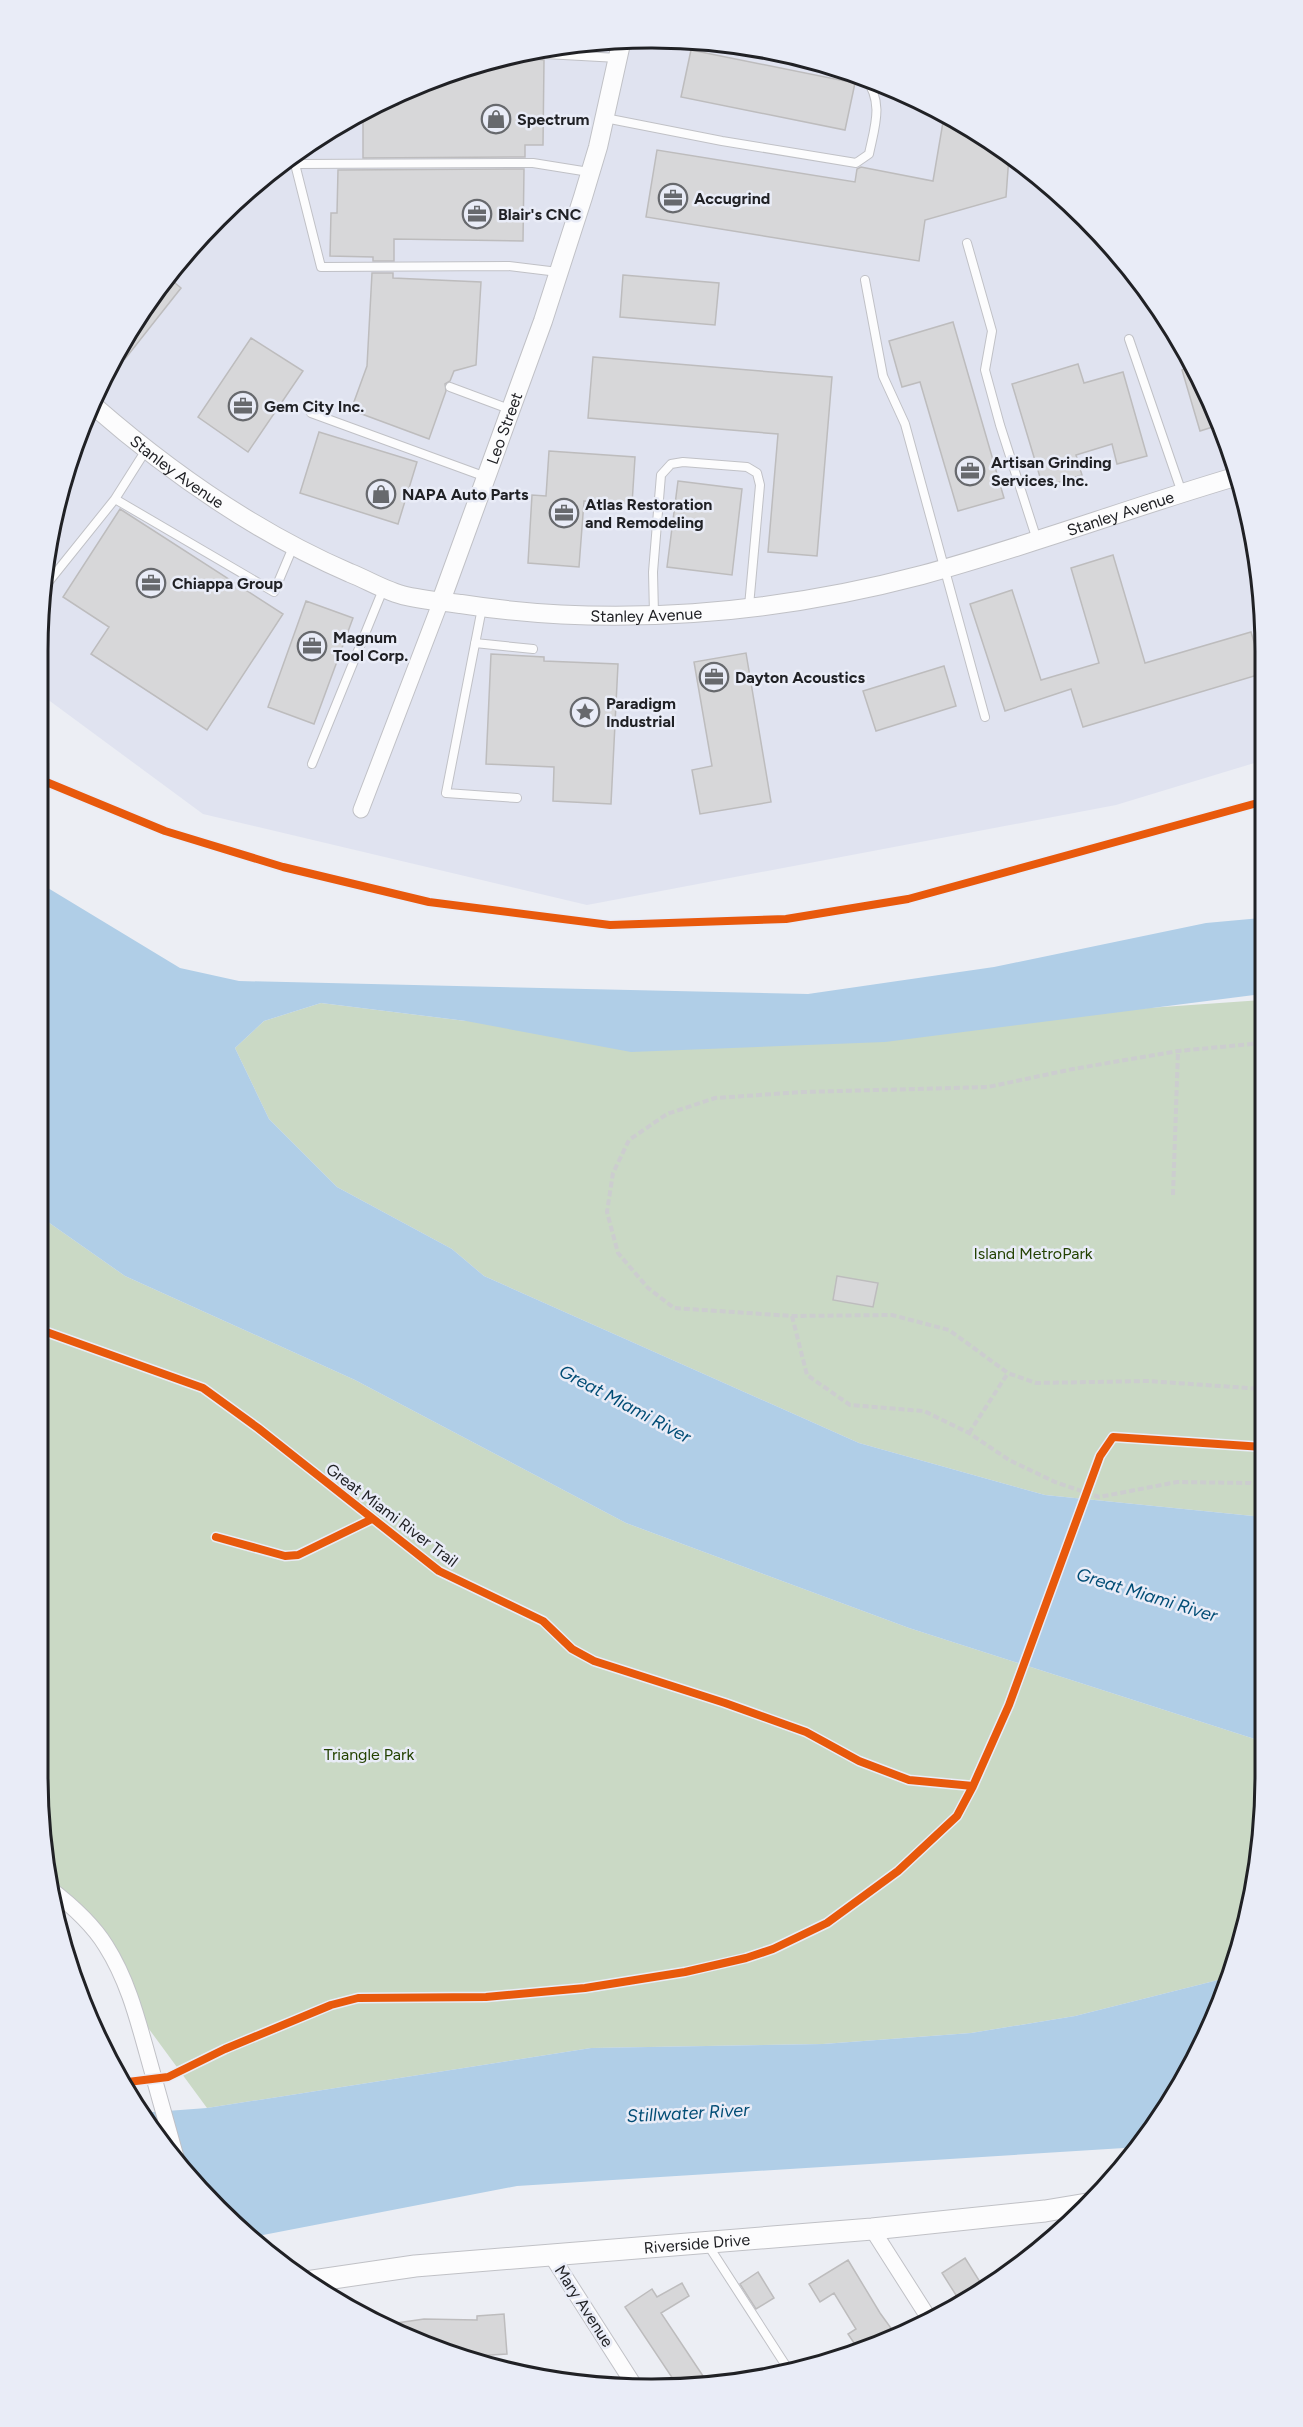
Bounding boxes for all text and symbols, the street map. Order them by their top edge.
shop icon: Spectrum [480,103,512,135]
place label: Spectrum [517,110,590,129]
office icon: Accugrind [657,182,689,214]
place label: Accugrind [694,189,770,208]
office icon: Blair's CNC [461,198,493,230]
place label: Blair's CNC [498,205,582,224]
office icon: Gem City Inc. [227,390,259,422]
street label: Leo Street [482,390,526,467]
place label: Gem City Inc. [264,397,364,416]
street label: Stanley Avenue [127,431,228,512]
place label: Artisan Grinding Services, Inc. [991,453,1112,490]
office icon: Artisan Grinding Services, Inc. [954,455,986,487]
shop icon: NAPA Auto Parts [365,478,397,510]
place label: NAPA Auto Parts [402,485,529,504]
street label: Stanley Avenue [1064,487,1176,540]
place label: Atlas Restoration and Remodeling [585,495,712,532]
office icon: Atlas Restoration and Remodeling [548,497,580,529]
office icon: Chiappa Group [135,567,167,599]
place label: Chiappa Group [172,574,283,593]
street label: Stanley Avenue [590,603,703,625]
place label: Magnum Tool Corp. [333,628,408,665]
office icon: Magnum Tool Corp. [296,630,328,662]
office icon: Dayton Acoustics [698,661,730,693]
place label: Dayton Acoustics [735,668,865,687]
place label: Paradigm Industrial [606,694,676,731]
place icon: Paradigm Industrial [569,696,601,728]
park label: Island MetroPark [973,1244,1093,1263]
water label: Great Miami River [555,1360,695,1448]
street label: Great Miami River Trail [322,1459,462,1571]
water label: Great Miami River [1074,1563,1221,1627]
park label: Triangle Park [324,1745,414,1764]
water label: Stillwater River [626,2099,751,2127]
street label: Riverside Drive [643,2229,751,2257]
street label: Mary Avenue [551,2262,618,2351]

